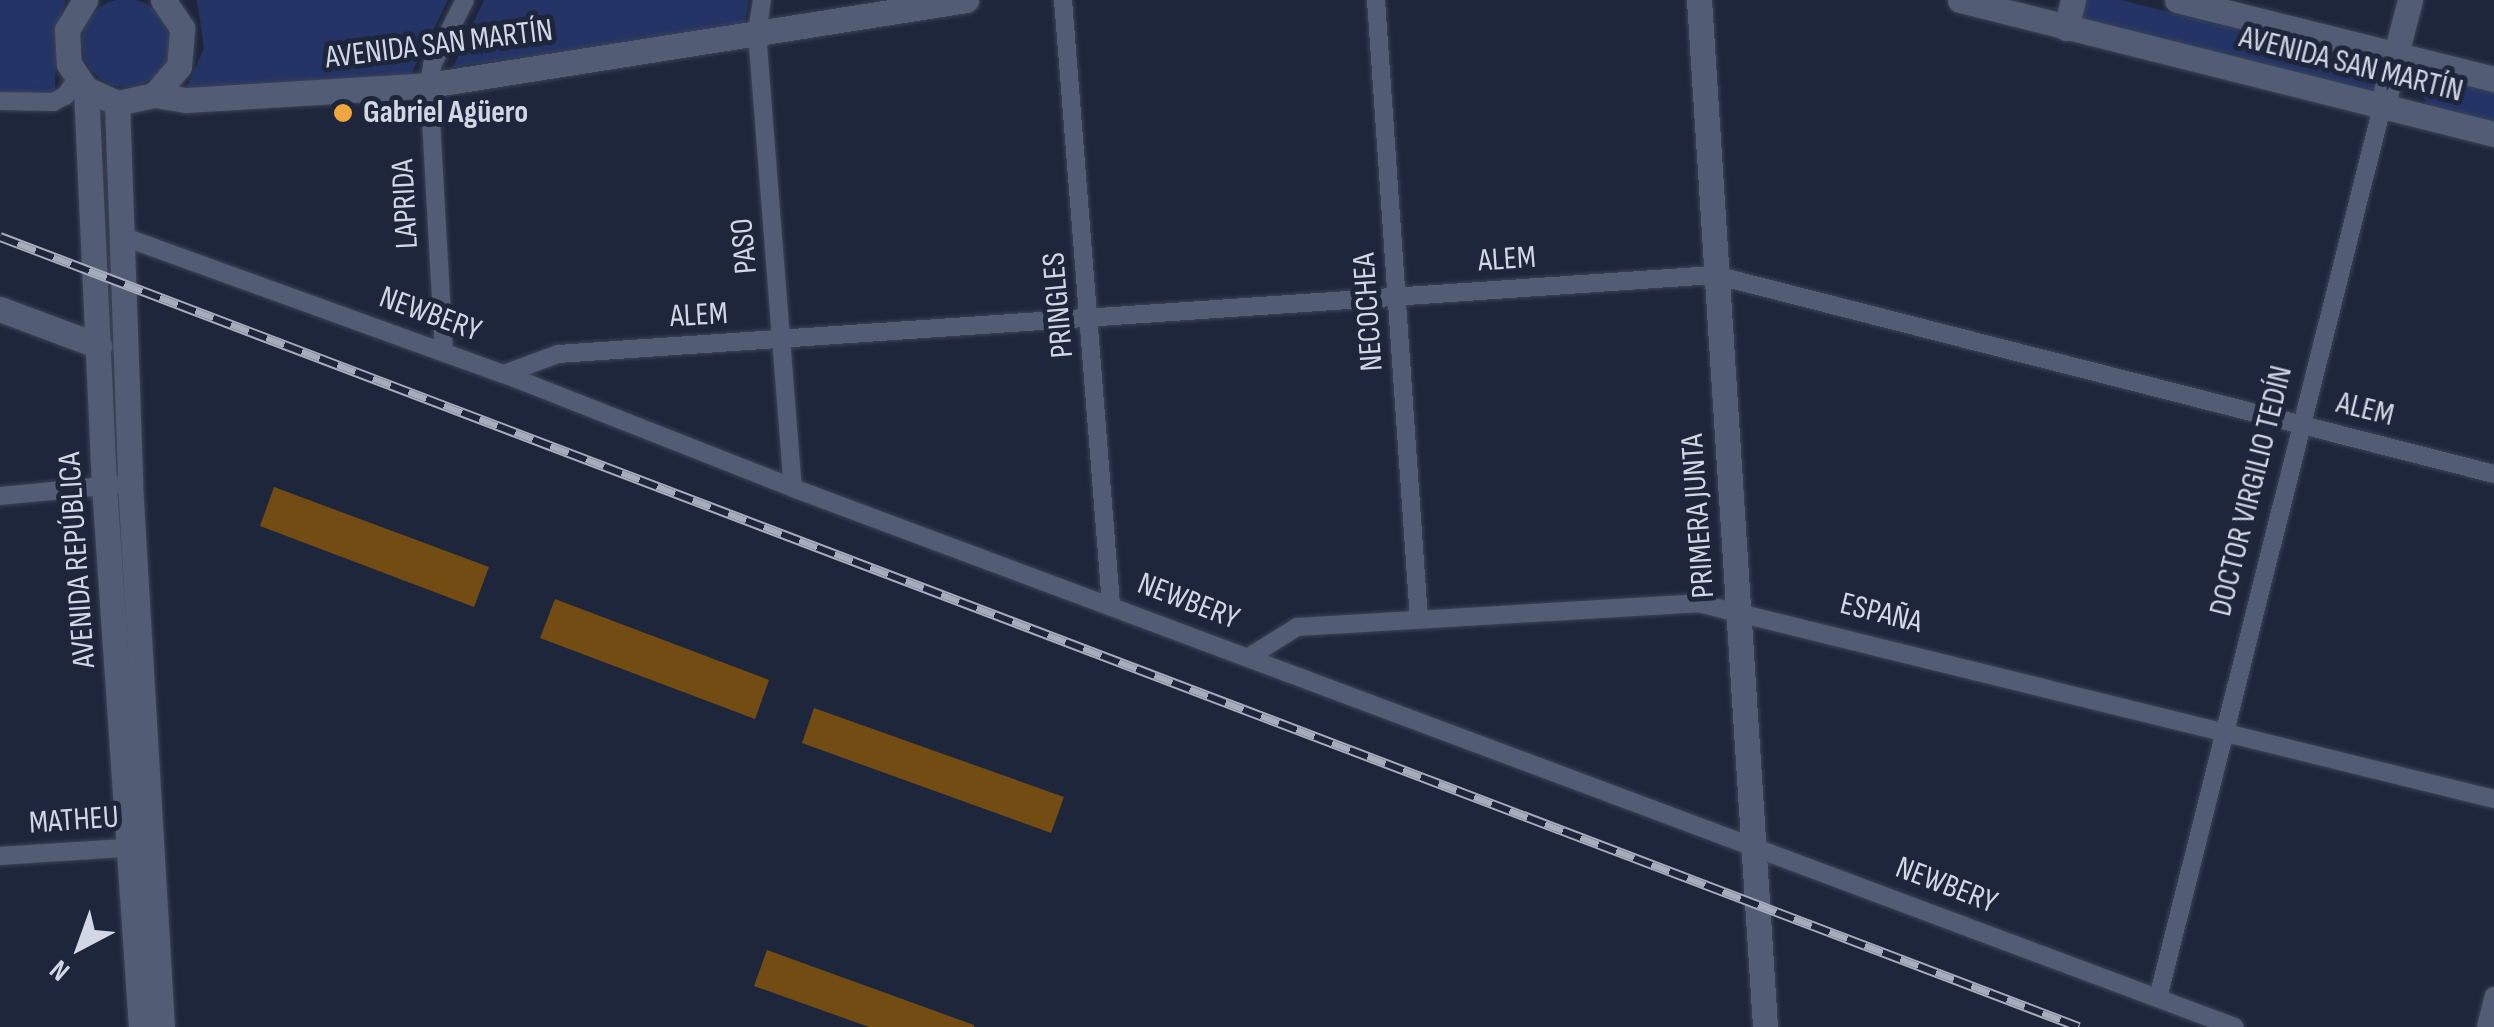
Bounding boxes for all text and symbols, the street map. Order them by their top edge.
street label: AVENIDA SAN MARTÍN [323,12,555,78]
street label: AVENIDA SAN MARTÍN [2235,19,2467,111]
place label: Gabriel Agüero [363,94,528,132]
marker: Gabriel Agüero [332,102,354,124]
street label: LAPRIDA [384,158,428,250]
street label: PASO [723,216,767,276]
street label: ALEM [1477,239,1537,281]
street label: PRINGLES [1035,251,1083,359]
street label: NECOCHEA [1346,252,1392,372]
street label: NEWBERY [374,279,486,351]
street label: ALEM [669,295,729,337]
street label: DOCTOR VIRGILIO TEDÍN [2202,362,2302,620]
street label: ALEM [2332,384,2398,436]
street label: PRIMERA JUNTA [1674,433,1724,599]
street label: AVENIDA REPÚBLICA [51,451,105,669]
street label: NEWBERY [1132,565,1244,639]
street label: ESPAÑA [1836,585,1926,643]
street label: MATHEU [28,799,120,843]
street label: NEWBERY [1890,849,2002,923]
north arrow [30,897,130,997]
text: N [44,953,76,987]

